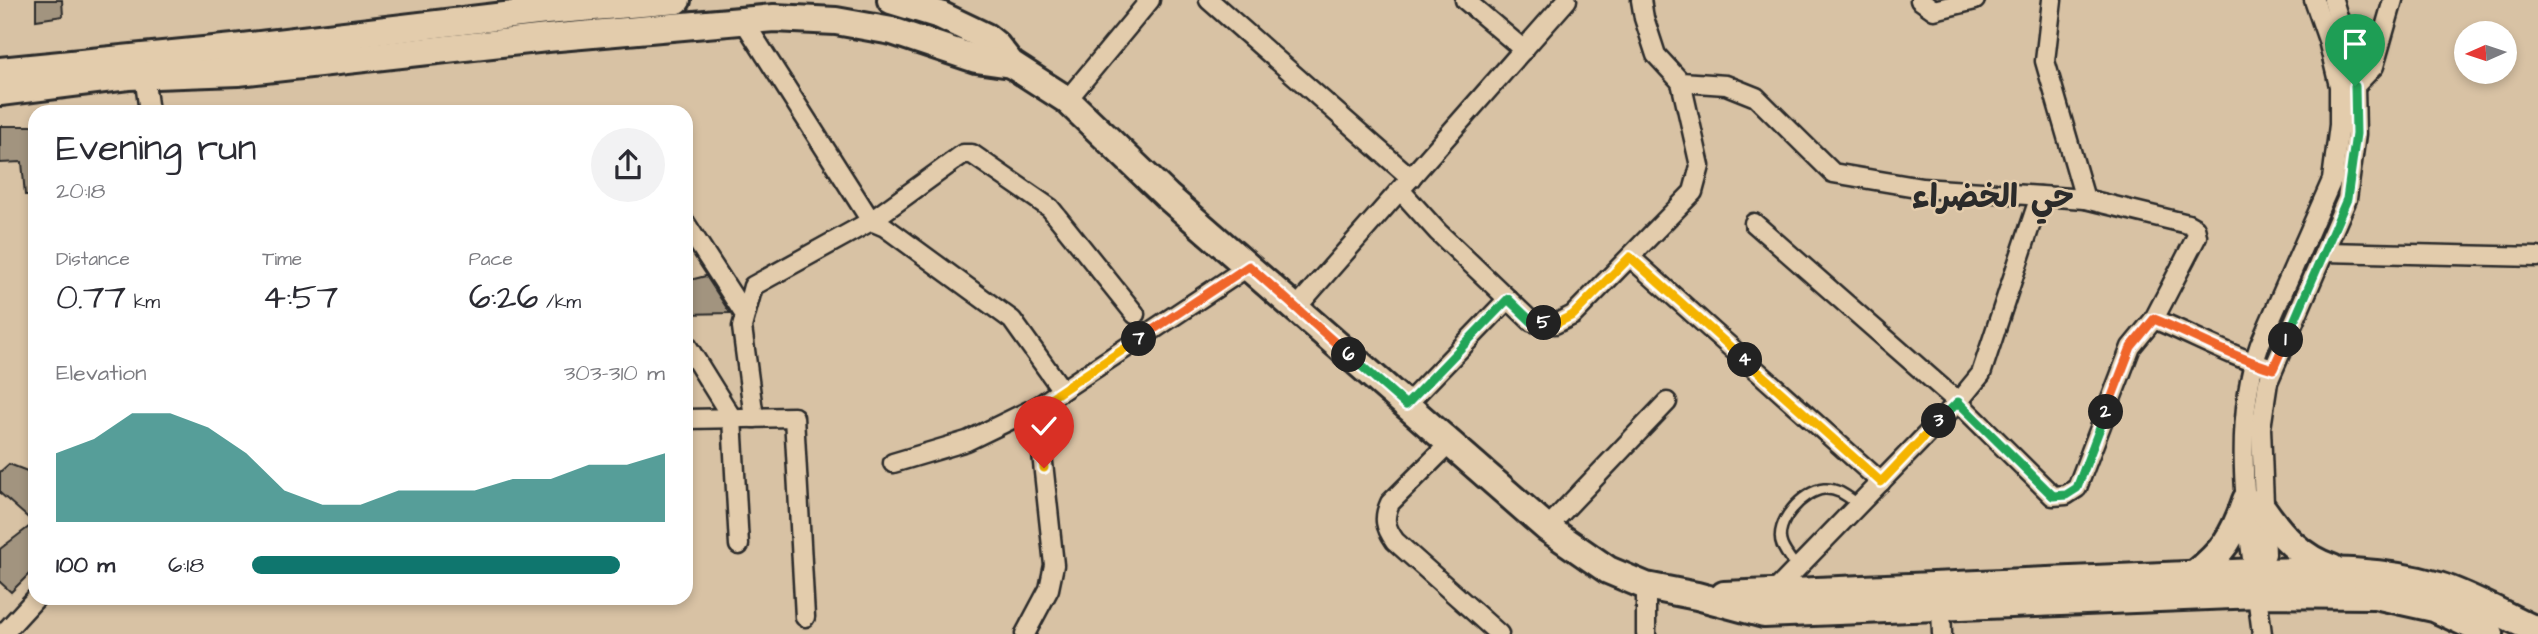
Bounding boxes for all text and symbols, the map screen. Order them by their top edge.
pin [2325,14,2385,86]
north arrow [2454,21,2516,84]
map controls [2454,21,2517,84]
icon: arrive [2336,25,2374,63]
text: Evening run [56,123,257,175]
button: share [591,128,665,202]
text: 20:18 [56,175,105,207]
district label: حي الخضراء [1912,175,2074,225]
text: Distance [56,246,130,273]
text: Time [262,246,302,273]
text: Pace [469,246,513,273]
text: 0.77 [56,273,126,322]
text: 4:57 [262,273,338,322]
text: 6:26 [469,273,538,322]
text: km [126,289,160,316]
text: /km [538,289,581,316]
pin: 5 [1526,306,1562,340]
text: 5 [1537,309,1550,336]
pin: 7 [1122,322,1156,356]
pin: 1 [2268,322,2304,358]
text: 7 [1133,325,1144,352]
text: 1 [2284,326,2287,353]
pin: 6 [1332,338,1366,372]
text: 6 [1343,341,1354,368]
pin: 4 [1728,342,1762,378]
text: 4 [1738,346,1751,373]
text: Elevation [56,357,147,389]
text: 303–310 m [564,357,665,389]
pin: 2 [2088,394,2124,430]
pin [1014,396,1074,468]
text: 2 [2100,398,2111,425]
pin: 3 [1922,404,1956,438]
icon: check [1025,407,1063,445]
text: 3 [1934,407,1943,434]
text: 100 m [56,549,115,581]
text: 6:18 [168,549,204,581]

